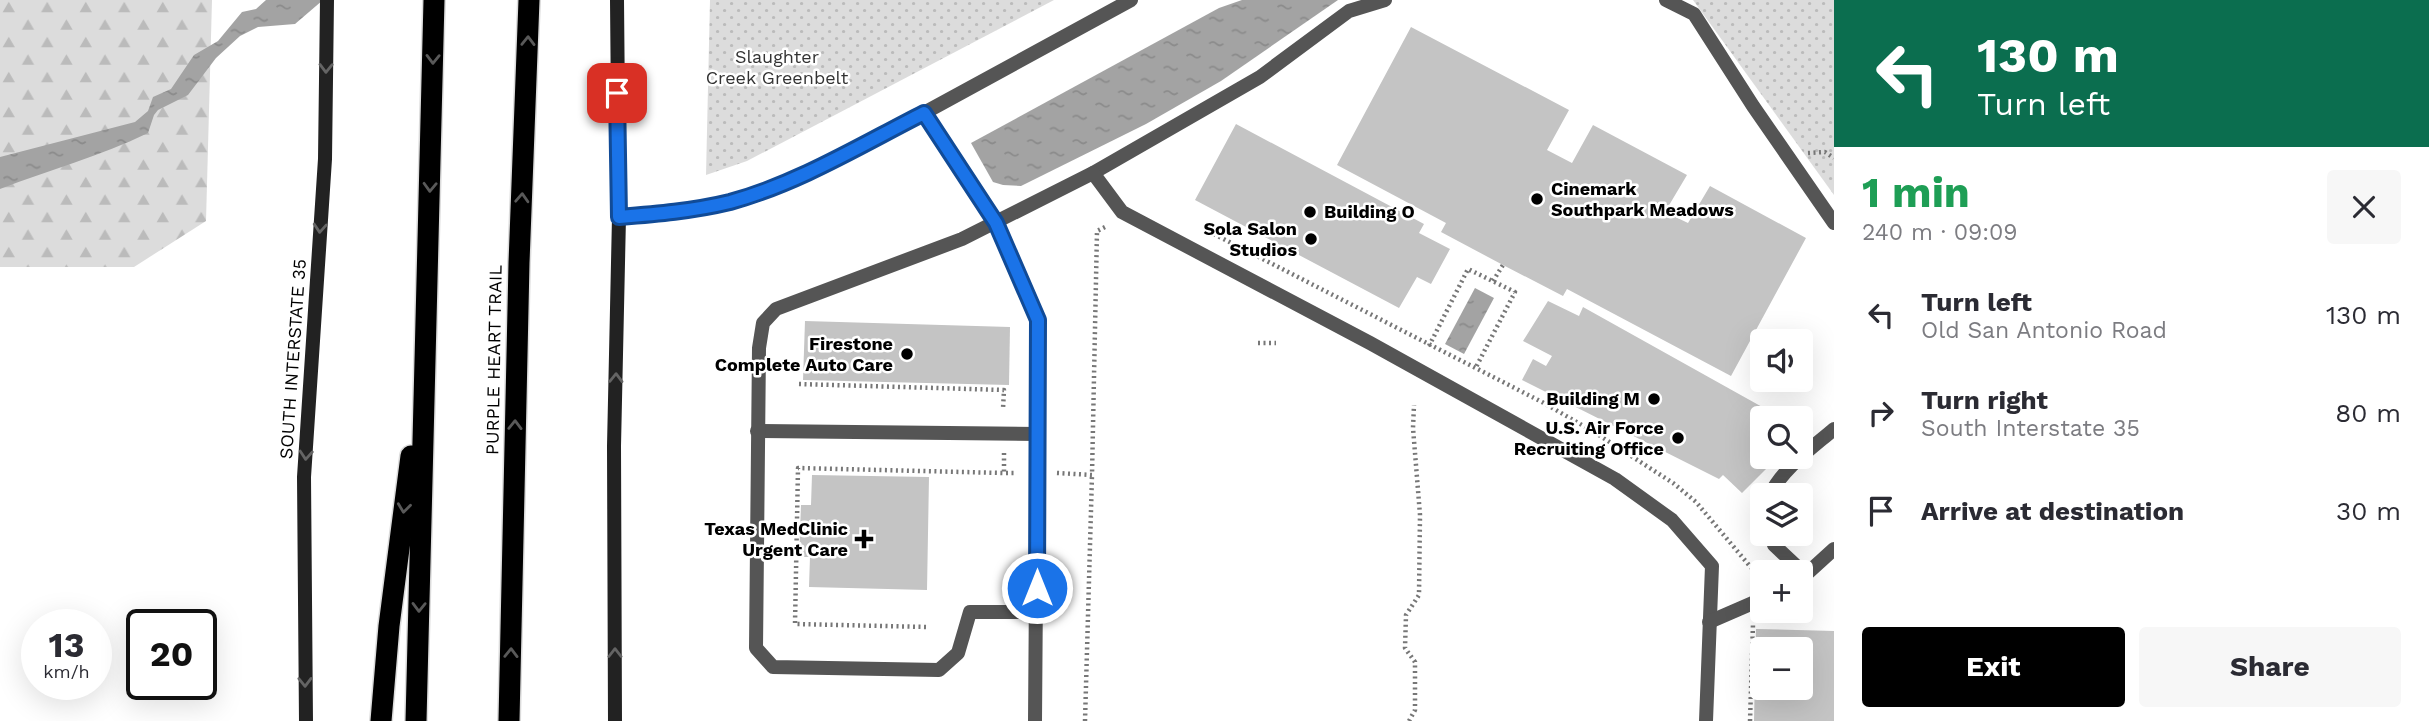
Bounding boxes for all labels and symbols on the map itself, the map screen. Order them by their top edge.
one-way arrow [521,35,536,46]
park label: Slaughter Creek Greenbelt [706,46,849,88]
one-way arrow [425,55,441,65]
one-way arrow [318,63,334,74]
pin [587,63,647,123]
place label: Cinemark Southpark Meadows [1551,178,1734,220]
one-way arrow [422,182,438,193]
marker: Cinemark Southpark Meadows [1529,191,1545,207]
one-way arrow [514,192,529,203]
place label: Building O [1324,201,1415,222]
marker: Building O [1302,204,1318,220]
place label: Sola Salon Studios [1203,218,1297,260]
one-way arrow [313,222,328,233]
marker: Sola Salon Studios [1303,231,1319,247]
street label: SOUTH INTERSTATE 35 [275,258,310,460]
street label: PURPLE HEART TRAIL [481,265,506,455]
place label: Firestone Complete Auto Care [715,333,893,375]
marker: Firestone Complete Auto Care [899,346,915,362]
one-way arrow [608,372,623,383]
place label: Building M [1546,388,1640,409]
marker: Building M [1646,391,1662,407]
place label: U.S. Air Force Recruiting Office [1514,417,1664,459]
one-way arrow [508,420,523,431]
marker: U.S. Air Force Recruiting Office [1670,430,1686,446]
one-way arrow [299,449,314,460]
one-way arrow [397,502,412,514]
place label: Texas MedClinic Urgent Care [704,518,848,560]
marker: Texas MedClinic Urgent Care [854,529,874,549]
position arrow [1000,551,1074,625]
one-way arrow [411,602,427,613]
speed limit sign: 20 [126,609,217,700]
one-way arrow [503,647,519,658]
one-way arrow [607,647,623,658]
one-way arrow [297,677,313,688]

